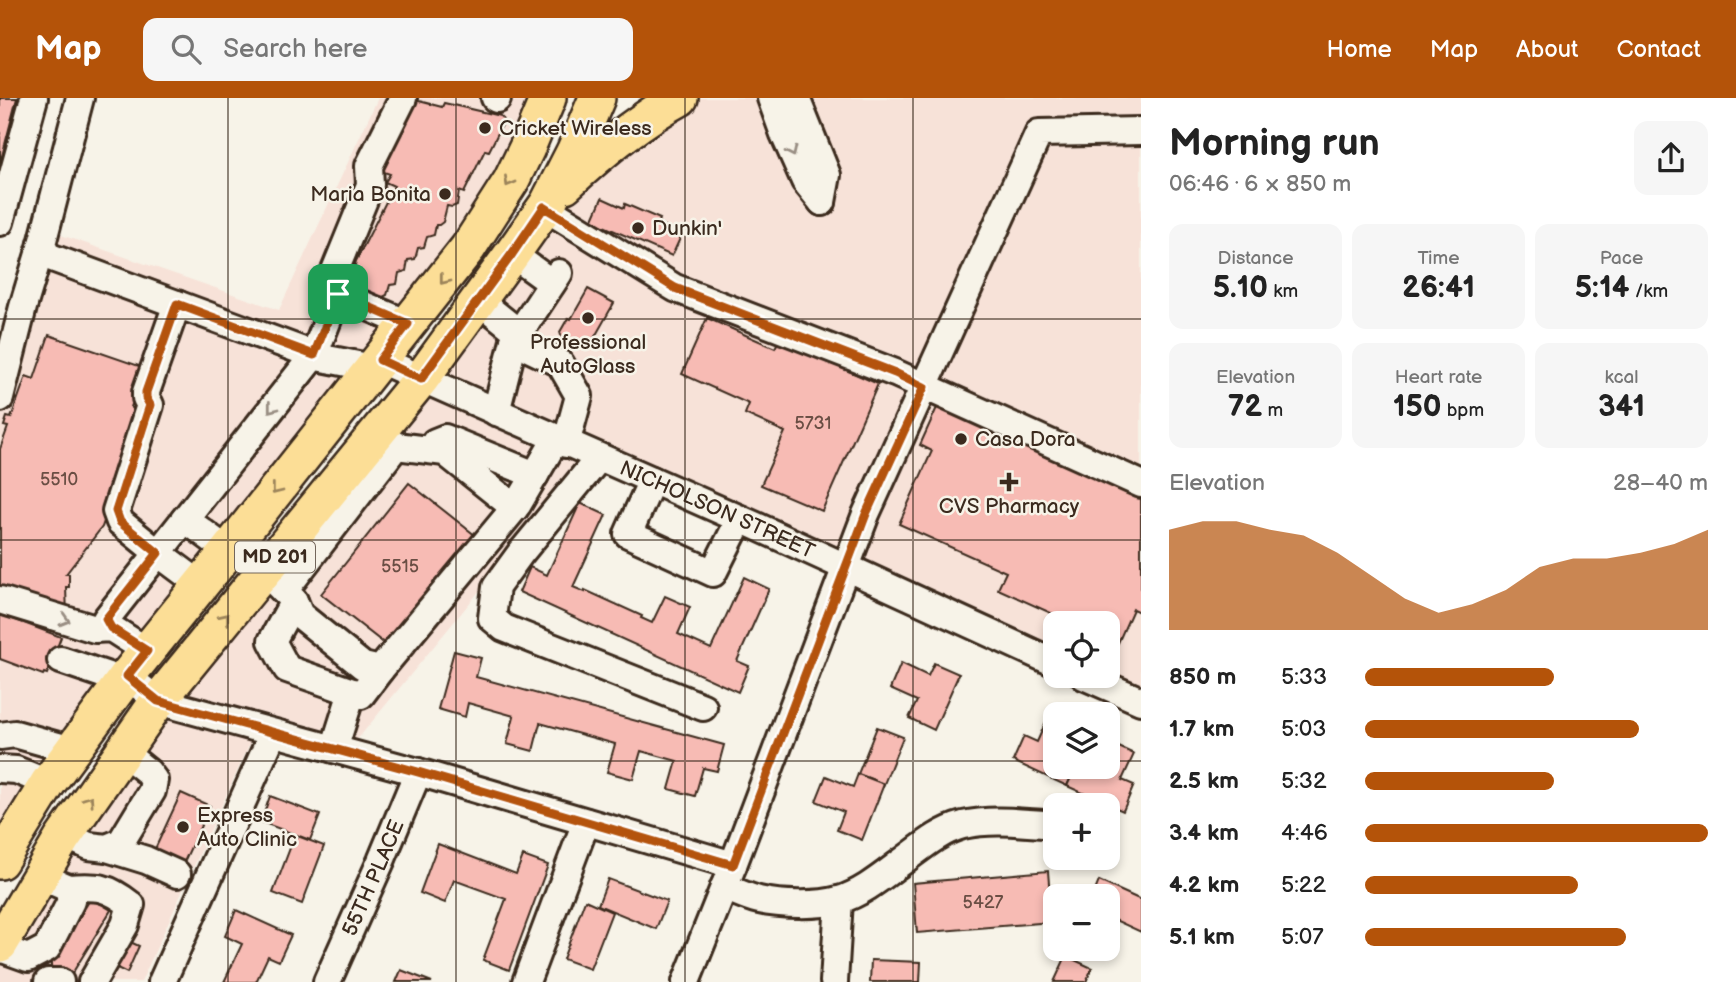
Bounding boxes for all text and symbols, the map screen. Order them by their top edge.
search box [143,18,633,81]
text: Map [35,29,101,69]
icon: search [167,30,205,68]
text: Search here [223,34,367,65]
text: Home [1327,35,1392,64]
text: Map [1430,35,1478,64]
text: About [1516,35,1578,64]
text: Contact [1616,35,1701,64]
place label: Cricket Wireless [499,116,652,141]
marker: Cricket Wireless [477,120,493,136]
text: Morning run [1169,121,1380,166]
button: share [1634,121,1708,195]
one-way arrow [784,145,798,157]
text: 06:46 · 6 × 850 m [1169,170,1351,198]
one-way arrow [504,175,517,187]
place label: Maria Bonita [310,182,431,207]
marker: Maria Bonita [437,186,453,202]
place label: Dunkin' [652,216,722,241]
marker: Dunkin' [630,220,646,236]
text: Distance [1218,247,1293,270]
text: Time [1417,247,1460,270]
text: Pace [1600,247,1643,270]
pin [308,264,368,324]
text: 5.10 [1213,270,1268,306]
text: 26:41 [1402,270,1475,306]
text: 5:14 [1575,270,1630,306]
one-way arrow [439,272,452,285]
icon: arrive [319,275,357,313]
text: km [1268,280,1298,303]
text: /km [1630,280,1668,303]
marker: Professional AutoGlass [580,310,596,326]
place label: Professional AutoGlass [530,330,646,379]
text: Elevation [1216,366,1295,389]
text: Heart rate [1395,366,1482,389]
text: kcal [1604,366,1639,389]
text: 72 [1228,389,1262,425]
text: 150 [1393,389,1442,425]
text: 341 [1598,389,1645,425]
text: m [1262,399,1283,422]
text: bpm [1442,399,1484,422]
one-way arrow [267,401,280,413]
house number: 5731 [794,413,832,434]
place label: Casa Dora [975,427,1076,452]
marker: Casa Dora [953,431,969,447]
street label: NICHOLSON STREET [616,455,819,564]
house number: 5510 [40,469,78,490]
text: Elevation [1169,469,1265,497]
text: 28–40 m [1613,469,1708,497]
marker: CVS Pharmacy [1001,474,1017,490]
one-way arrow [272,483,285,495]
place label: CVS Pharmacy [939,494,1080,519]
road number: MD 201 [235,542,315,572]
house number: 5515 [381,556,419,577]
map controls [1043,611,1120,961]
button: locate [1043,611,1120,688]
one-way arrow [59,612,71,627]
one-way arrow [217,614,229,627]
text: 850 m [1169,663,1236,691]
text: 5:33 [1281,663,1327,691]
button: layers [1043,702,1120,779]
text: 1.7 km [1169,715,1234,743]
text: 5:03 [1281,715,1327,743]
text: 2.5 km [1169,767,1239,795]
text: 5:32 [1281,767,1327,795]
button: + [1043,793,1120,870]
one-way arrow [80,795,93,808]
place label: Express Auto Clinic [197,803,297,852]
street label: 55TH PLACE [337,816,409,940]
marker: Express Auto Clinic [175,819,191,835]
text: 3.4 km [1169,819,1239,847]
text: 4:46 [1281,819,1328,847]
text: 4.2 km [1169,871,1239,899]
text: 5:22 [1281,871,1326,899]
button: − [1043,884,1120,961]
house number: 5427 [963,892,1004,913]
text: 5.1 km [1169,923,1235,951]
text: 5:07 [1281,923,1324,951]

